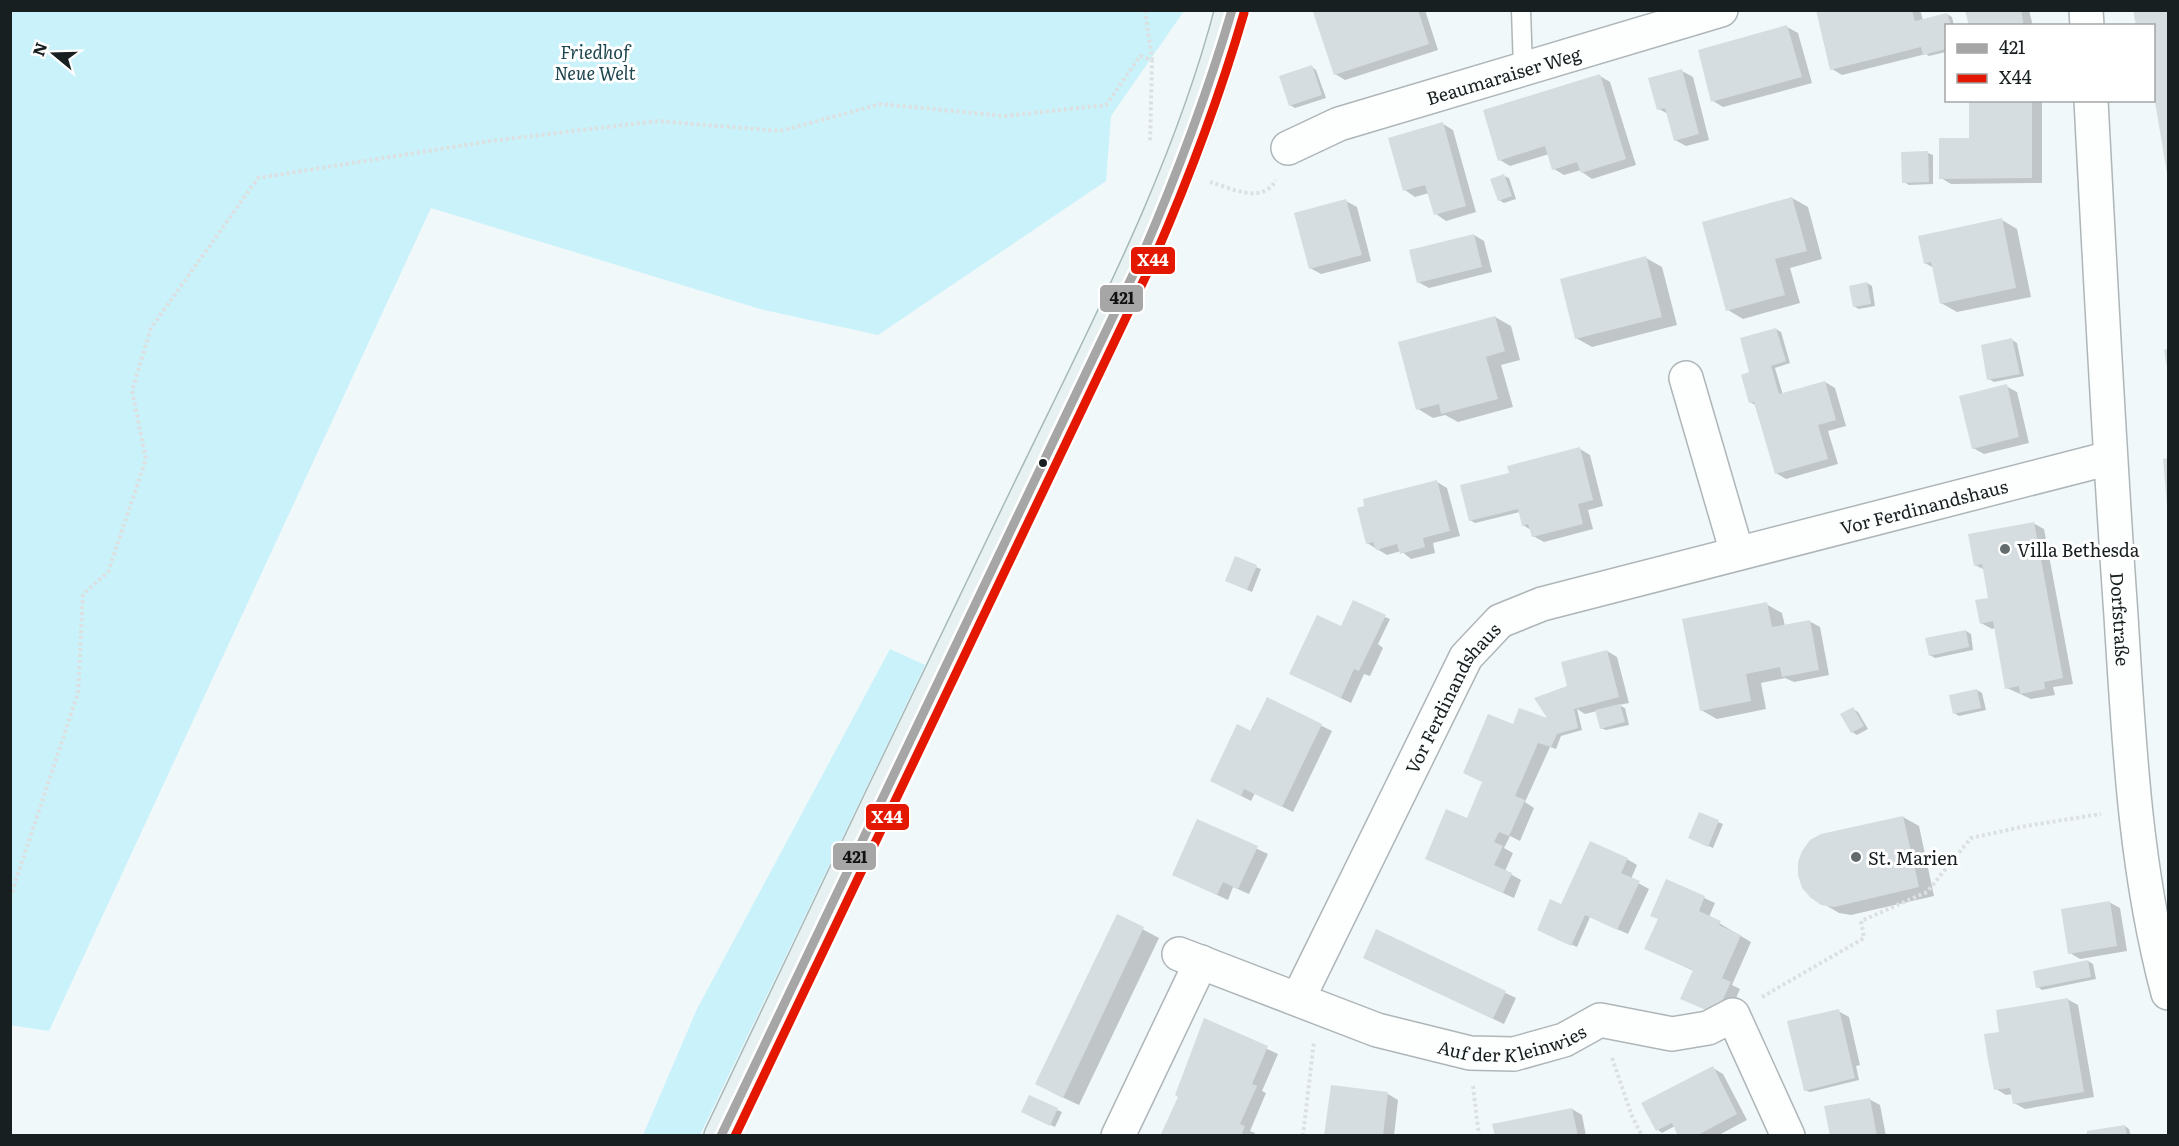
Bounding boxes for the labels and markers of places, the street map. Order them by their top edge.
unlabelled marker [1037,457,1049,469]
place label: Villa Bethesda [2017,536,2140,563]
marker: Villa Bethesda [1998,542,2012,556]
place label: St. Marien [1868,844,1958,871]
marker: St. Marien [1849,850,1863,864]

